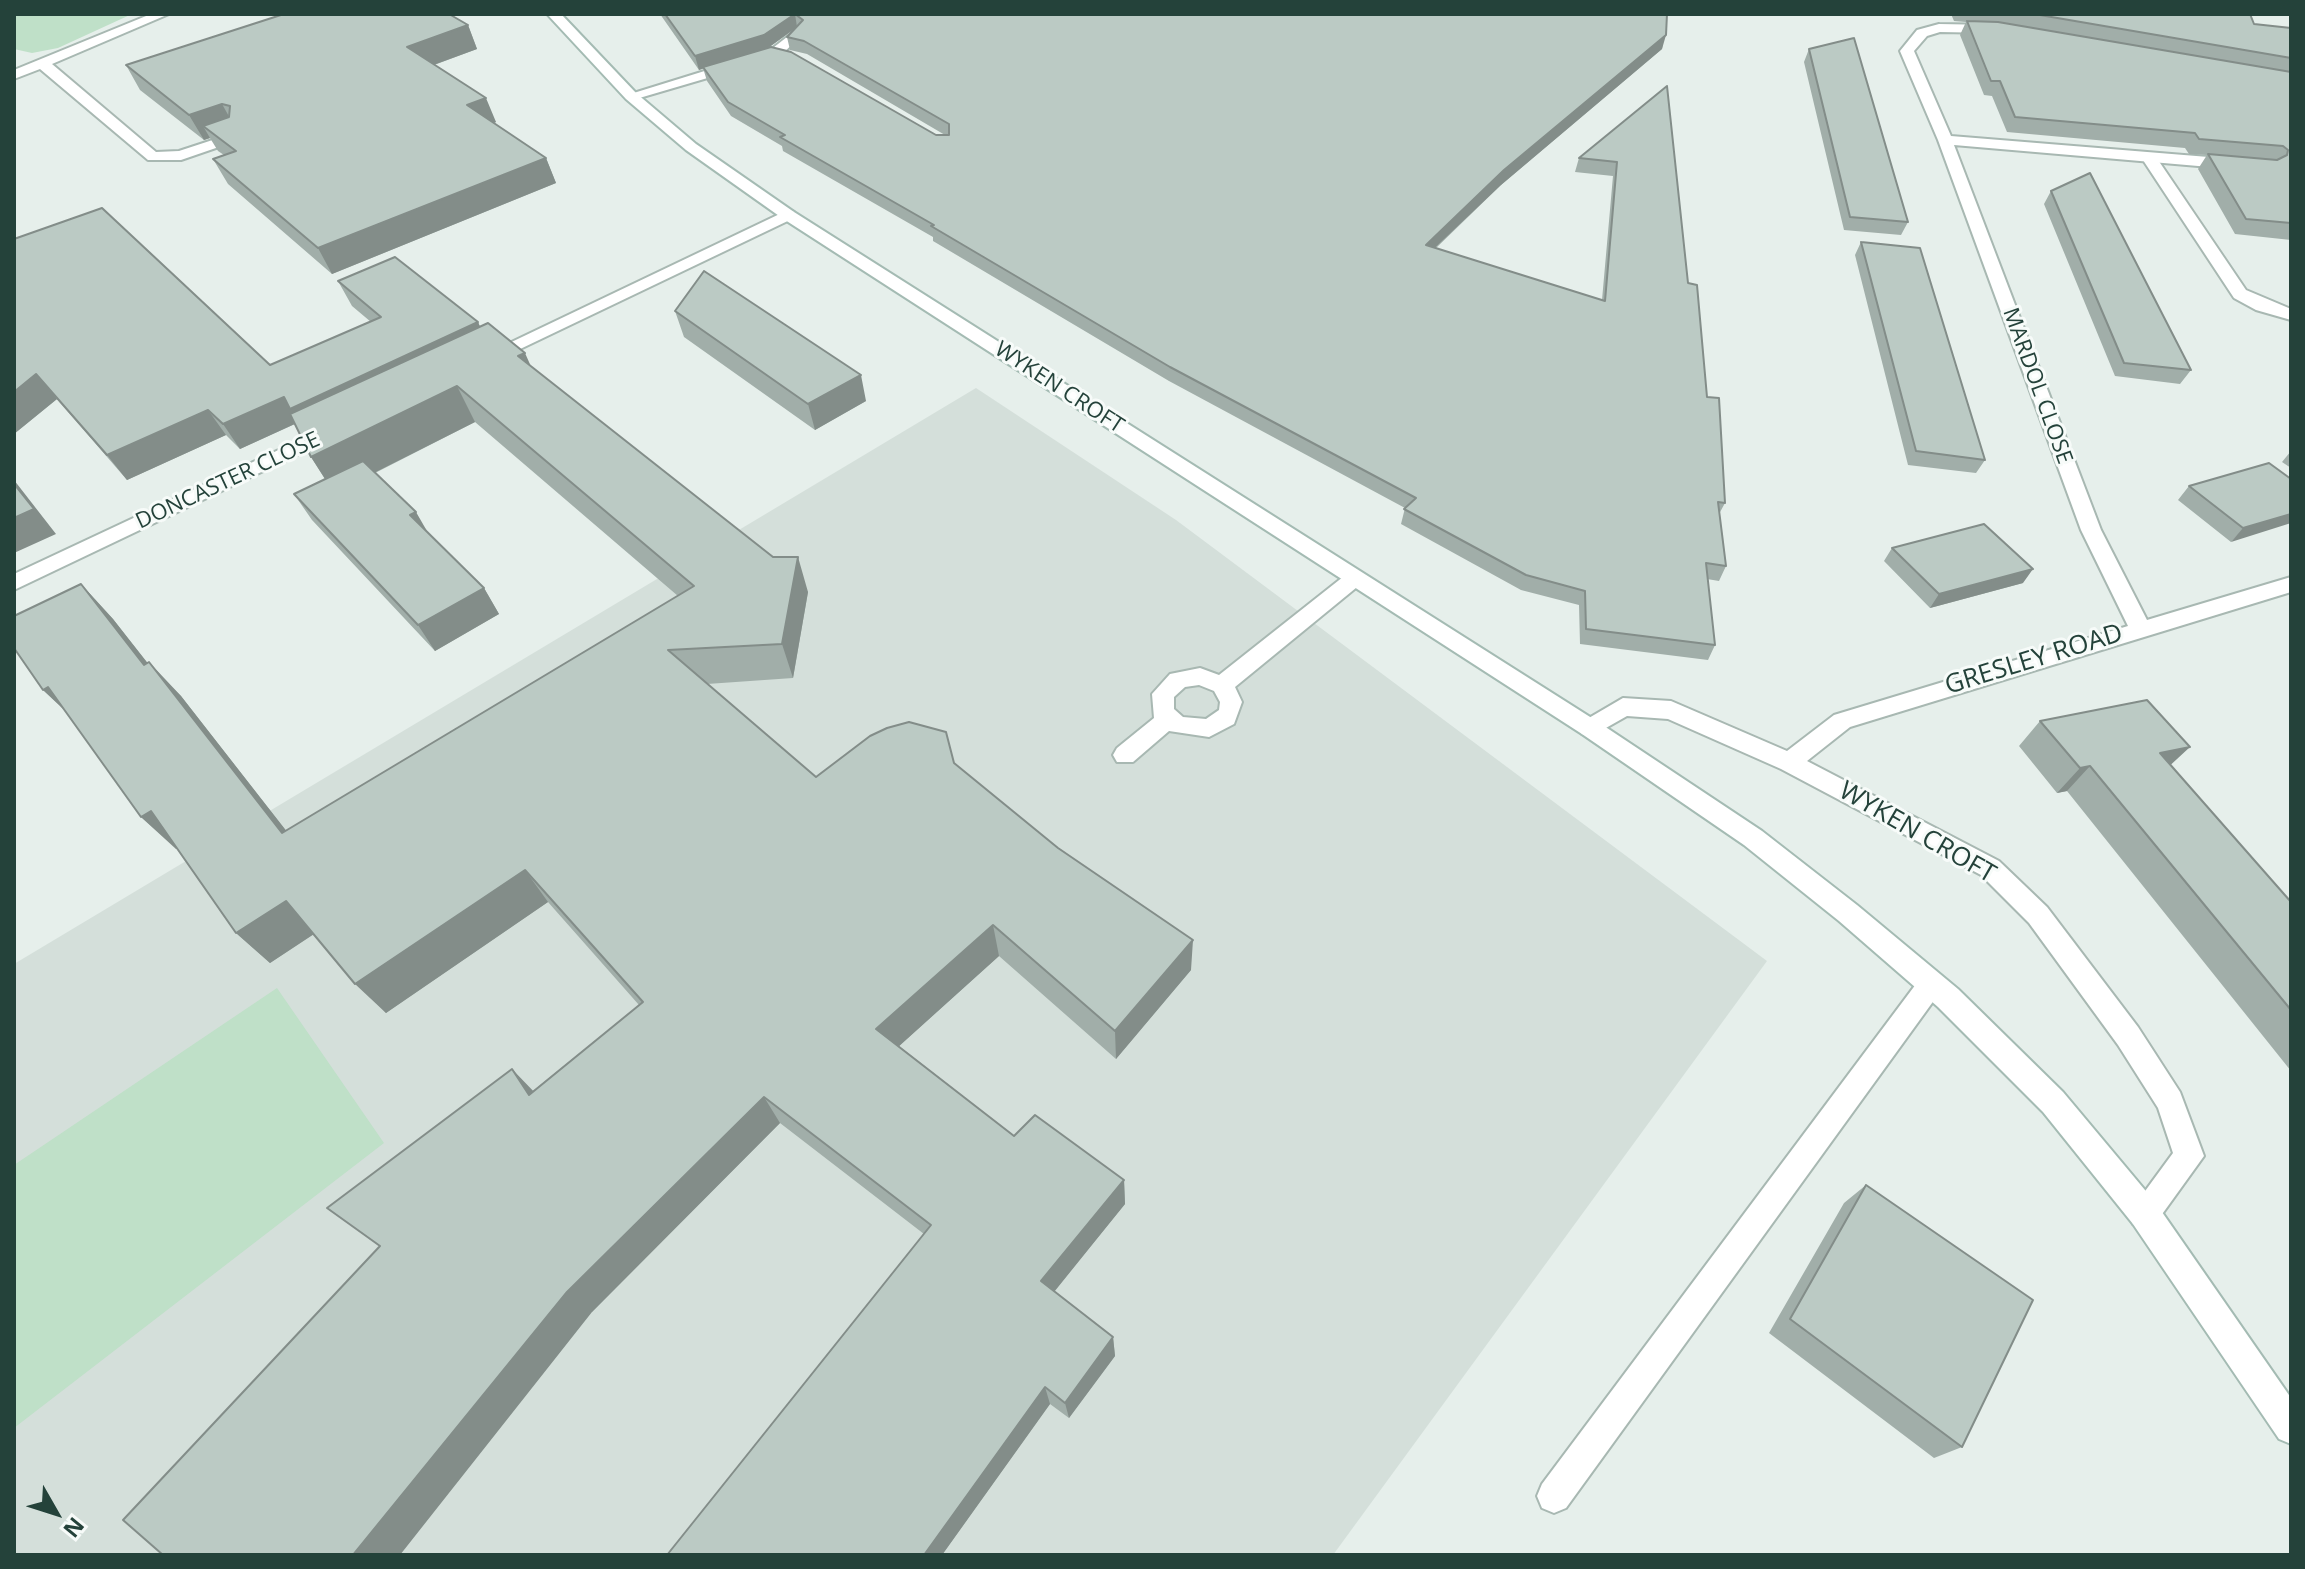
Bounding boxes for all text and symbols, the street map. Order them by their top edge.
street label: MARDOL CLOSE [1997,304,2077,468]
street label: WYKEN CROFT [989,336,1129,440]
street label: DONCASTER CLOSE [132,427,324,535]
street label: GRESLEY ROAD [1941,618,2127,702]
street label: WYKEN CROFT [1833,776,2001,890]
north arrow [16,1473,96,1553]
text: N [57,1512,92,1544]

